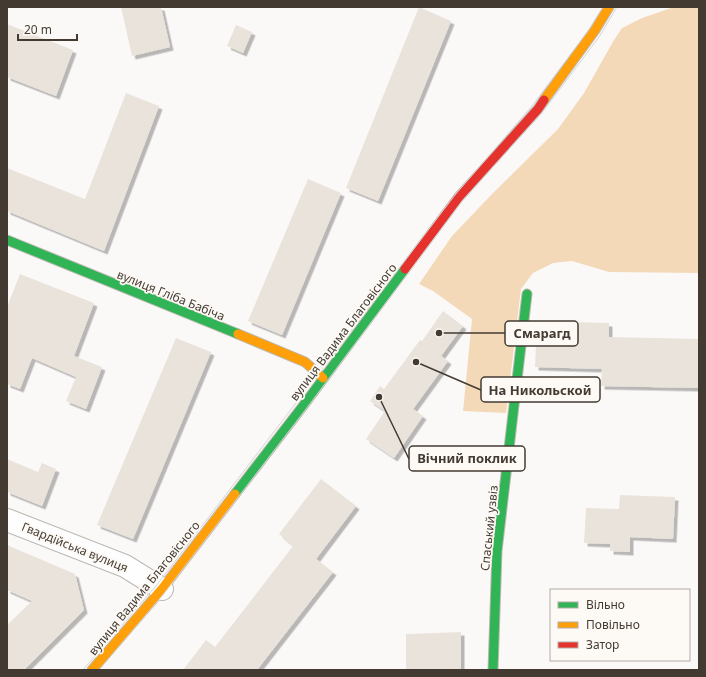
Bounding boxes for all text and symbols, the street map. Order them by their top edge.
scale bar [18,16,77,42]
text: 20 m [24,21,52,38]
street label: вулиця Вадима Благовісного [286,260,400,404]
street label: вулиця Гліба Бабіча [115,266,227,324]
callout: Смарагд [505,321,578,346]
text: Смарагд [514,324,571,342]
callout: На Никольской [481,377,600,402]
text: На Никольской [489,381,591,399]
callout: Вічний поклик [409,446,525,471]
text: Вічний поклик [417,449,517,467]
street label: Спаський узвіз [476,484,502,572]
street label: вулиця Вадима Благовісного [84,517,204,659]
street label: Гвардійська вулиця [19,518,131,576]
legend [550,589,690,661]
text: Вільно [586,596,625,613]
text: Повільно [586,616,640,633]
text: Затор [586,636,619,653]

